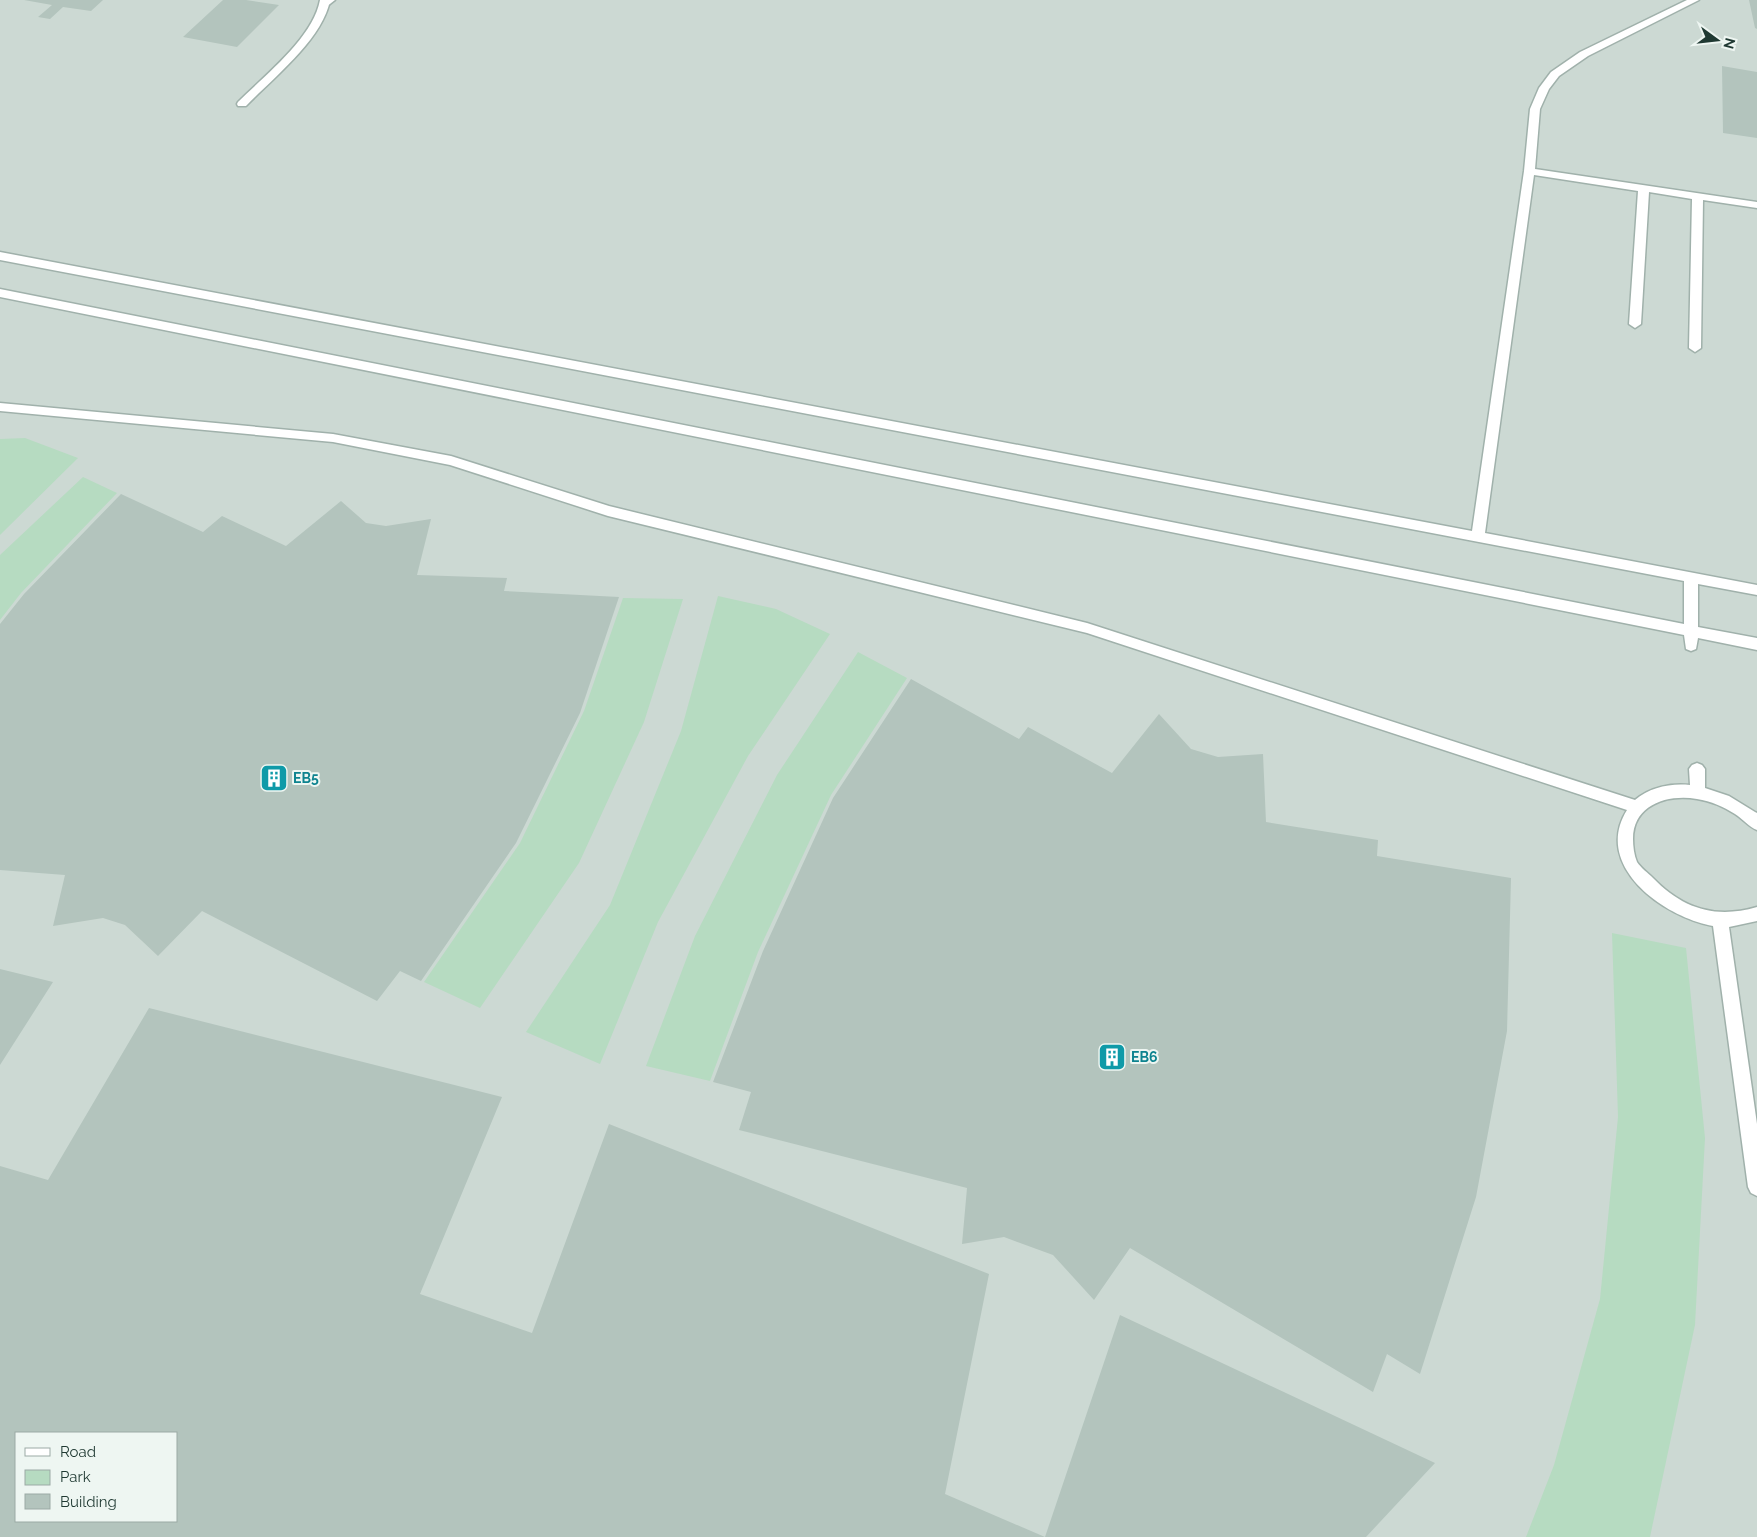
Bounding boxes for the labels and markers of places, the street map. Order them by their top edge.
building icon: EB5 [259,763,289,793]
place label: EB5 [293,770,319,786]
building icon: EB6 [1097,1042,1127,1072]
place label: EB6 [1131,1049,1157,1065]

